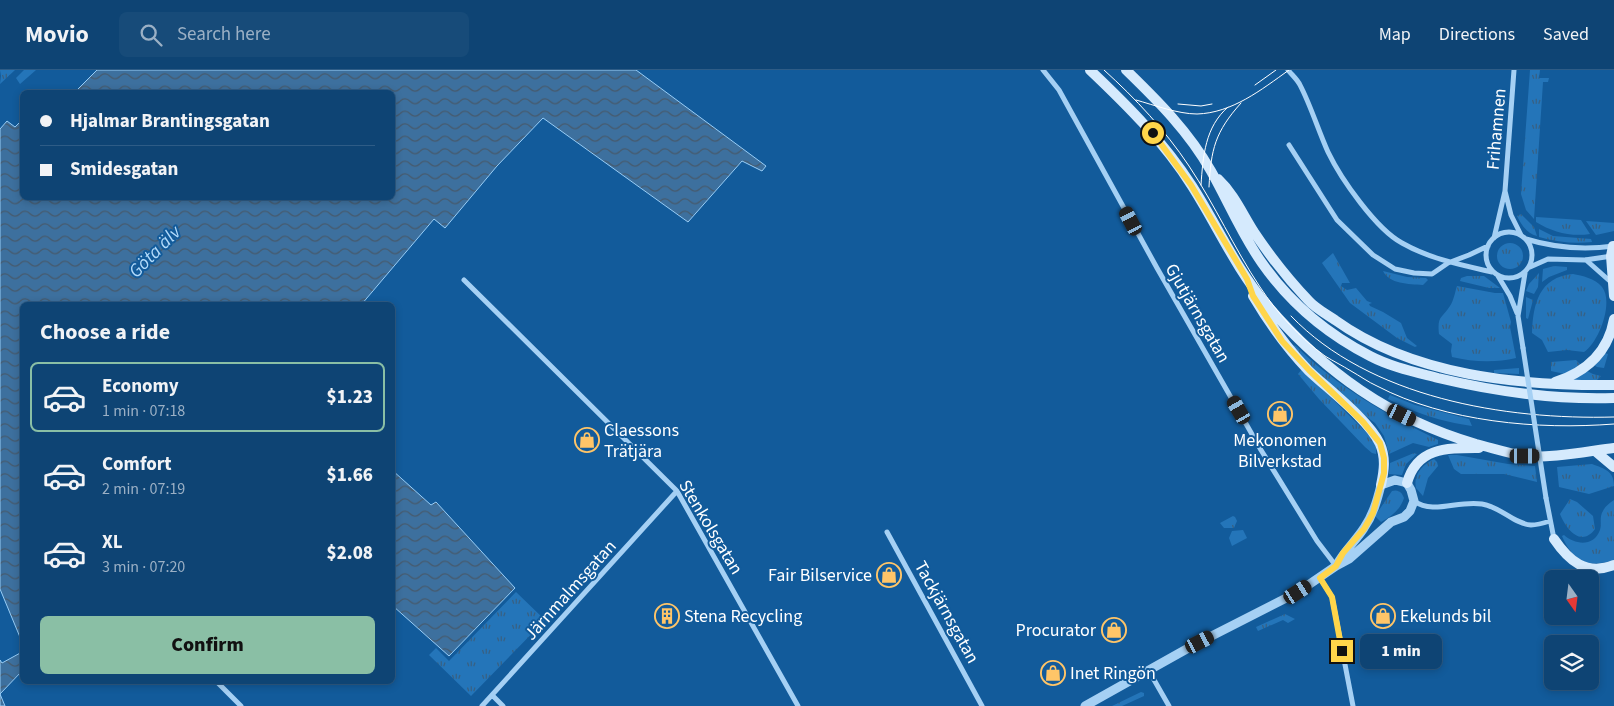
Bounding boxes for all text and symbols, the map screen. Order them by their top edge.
search box [119,12,469,57]
text: Movio [25,17,89,52]
icon: search [137,21,165,49]
text: Search here [177,21,271,48]
text: Map [1379,22,1411,47]
text: Directions [1439,22,1515,47]
text: Saved [1543,22,1589,47]
street label: Frihamnen [1480,87,1513,171]
text: Hjalmar Brantingsgatan [70,108,270,135]
route start [1142,122,1164,144]
text: Smidesgatan [70,156,178,183]
car [1117,204,1144,238]
water label: Göta älv [123,219,188,284]
street label: Gjutjärnsgatan [1159,259,1236,367]
text: Choose a ride [40,316,170,348]
text: Economy [102,373,179,400]
icon: car [42,375,87,420]
text: $1.23 [327,384,373,411]
car [1225,393,1252,427]
text: 1 min · 07:18 [102,400,185,422]
shop icon: Mekonomen Bilverkstad [1267,401,1293,427]
car [1385,402,1418,428]
place label: Claessons Trätjära [604,418,679,464]
shop icon: Claessons Trätjära [574,427,600,453]
place label: Mekonomen Bilverkstad [1233,428,1327,474]
car [1510,449,1540,464]
text: Comfort [102,451,172,478]
icon: car [42,453,87,498]
text: $1.66 [327,462,373,489]
street label: Stenkolsgatan [672,475,749,579]
text: 2 min · 07:19 [102,478,185,500]
text: XL [102,529,123,556]
icon: car [42,531,87,576]
street label: Järnmalmsgatan [519,535,622,646]
text: $2.08 [327,540,373,567]
text: 3 min · 07:20 [102,556,185,578]
street label: Tackjärnsgatan [908,556,985,668]
shop icon: Fair Bilservice [876,562,902,588]
place label: Fair Bilservice [768,563,872,588]
north arrow [1544,570,1599,625]
map controls [1544,570,1599,690]
car [1281,578,1314,606]
building icon: Stena Recycling [654,603,680,629]
shop icon: Ekelunds bil [1370,603,1396,629]
place label: Stena Recycling [684,604,802,629]
place label: Ekelunds bil [1400,604,1491,629]
button: Confirm [40,616,375,674]
shop icon: Procurator [1101,617,1127,643]
place label: Procurator [1016,618,1097,643]
car [1183,629,1216,655]
callout: 1 min [1360,634,1442,668]
button: layers [1544,635,1599,690]
route end [1331,640,1353,662]
text: 1 min [1381,640,1421,662]
shop icon: Inet Ringön [1040,660,1066,686]
place label: Inet Ringön [1070,661,1156,686]

